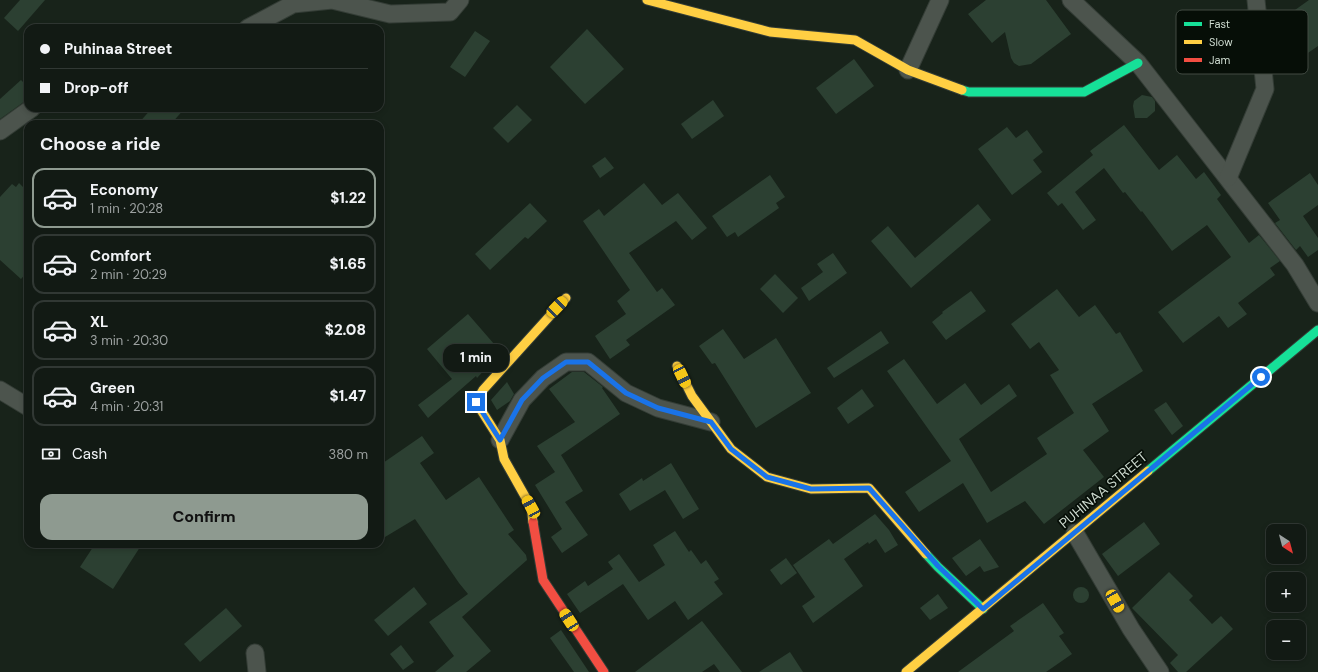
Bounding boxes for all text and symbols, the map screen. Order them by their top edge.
legend [1176,10,1308,74]
text: Fast [1209,17,1230,31]
text: Slow [1209,35,1233,49]
text: Puhinaa Street [64,39,172,59]
text: Jam [1209,53,1230,67]
text: Drop-off [64,78,129,98]
text: Choose a ride [40,132,161,156]
icon: car [42,180,78,216]
text: Economy [90,180,158,200]
text: $1.22 [330,188,366,208]
text: 1 min · 20:28 [90,200,163,217]
icon: car [42,246,78,282]
text: Comfort [90,246,151,266]
text: $1.65 [329,254,366,274]
text: 2 min · 20:29 [90,266,167,283]
car [544,294,570,320]
icon: car [42,312,78,348]
text: XL [90,312,108,332]
text: $2.08 [325,320,366,340]
text: 3 min · 20:30 [90,332,168,349]
callout: 1 min [443,344,509,372]
text: 1 min [460,349,492,366]
car [671,363,693,389]
route start [1252,368,1270,386]
icon: car [42,378,78,414]
text: Green [90,378,135,398]
text: $1.47 [330,386,366,406]
route end [467,393,485,411]
text: 4 min · 20:31 [90,398,163,415]
icon: cash [40,443,62,465]
text: Cash [72,444,107,464]
text: 380 m [328,446,368,463]
street label: PUHINAA STREET [1055,448,1151,532]
button: Confirm [40,494,368,540]
car [520,494,542,520]
north arrow [1266,524,1306,564]
map controls [1266,524,1306,660]
button: + [1266,572,1306,612]
car [1104,588,1126,614]
car [557,607,581,633]
button: − [1266,620,1306,660]

